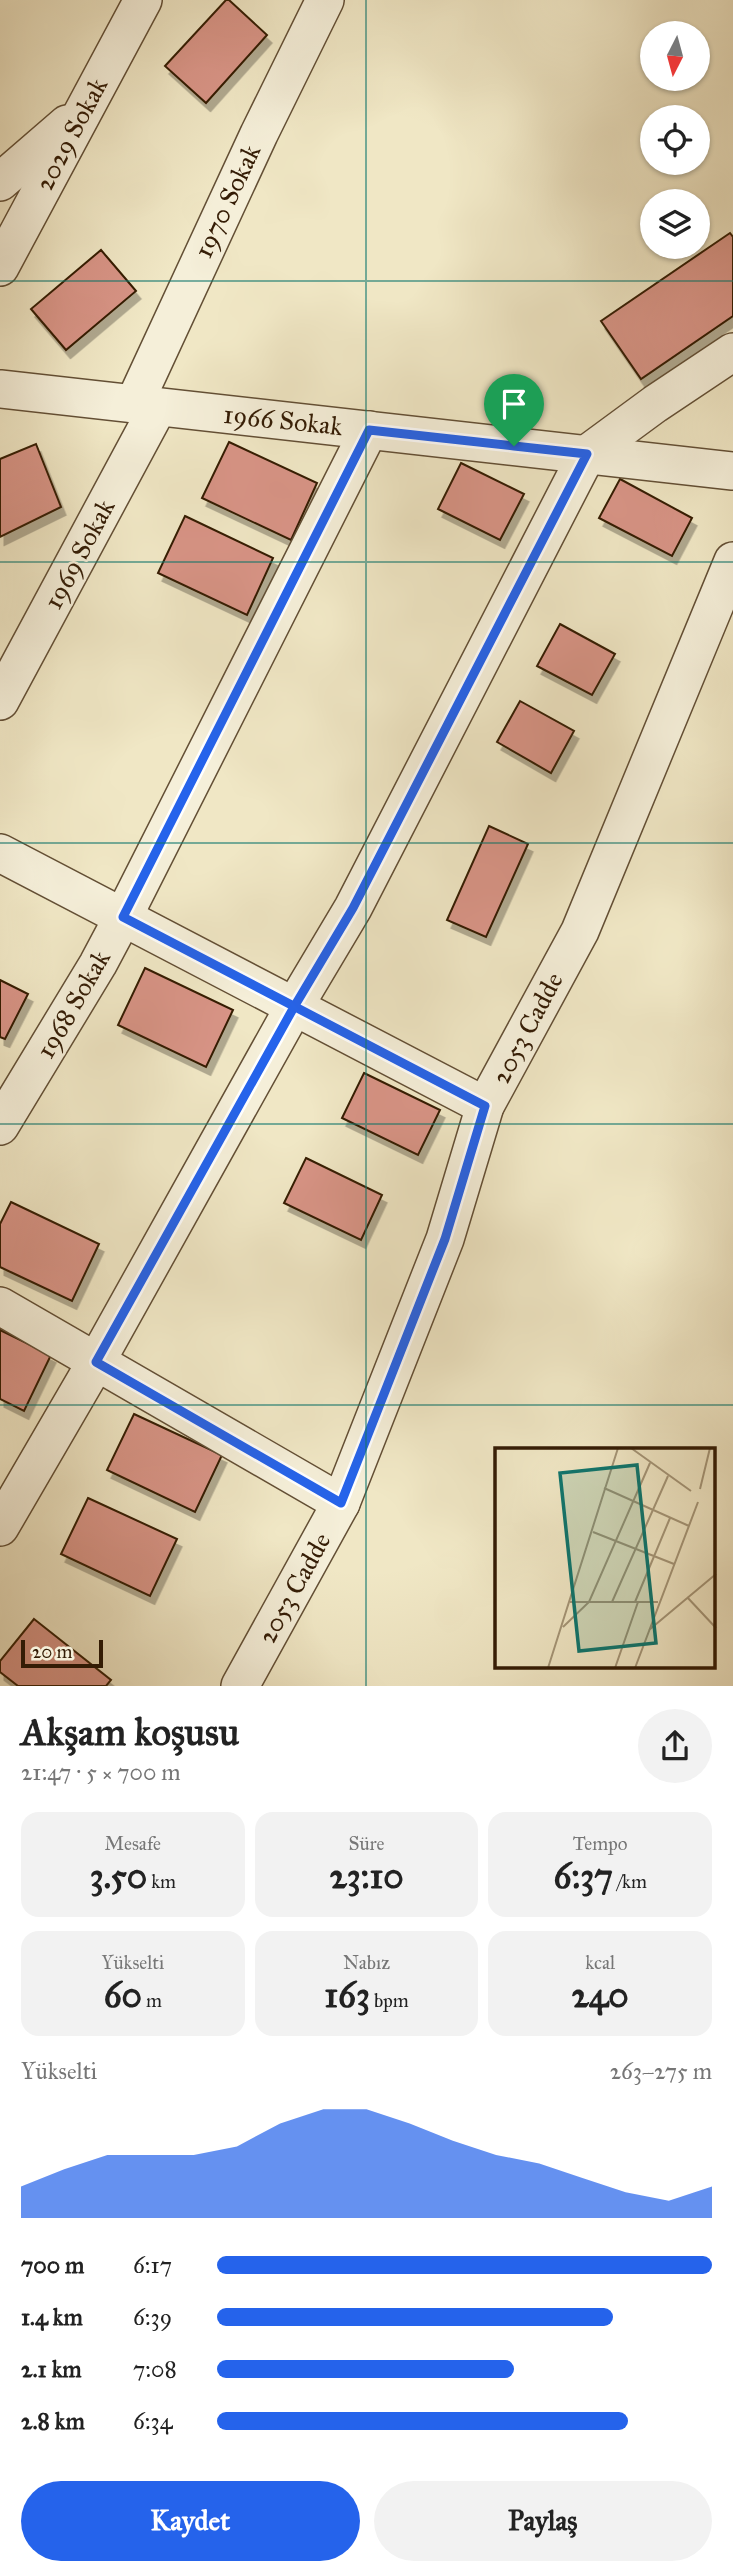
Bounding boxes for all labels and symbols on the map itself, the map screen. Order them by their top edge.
north arrow [640,21,710,91]
street label: 2029 Sokak [28,71,115,196]
street label: 1970 Sokak [187,138,268,263]
pin [484,374,544,446]
street label: 1966 Sokak [222,398,345,442]
street label: 1969 Sokak [37,493,122,615]
street label: 1968 Sokak [29,943,117,1064]
street label: 2053 Cadde [484,967,570,1089]
inset map [495,1448,716,1668]
street label: 2053 Cadde [251,1527,338,1649]
scale bar [21,1637,103,1669]

